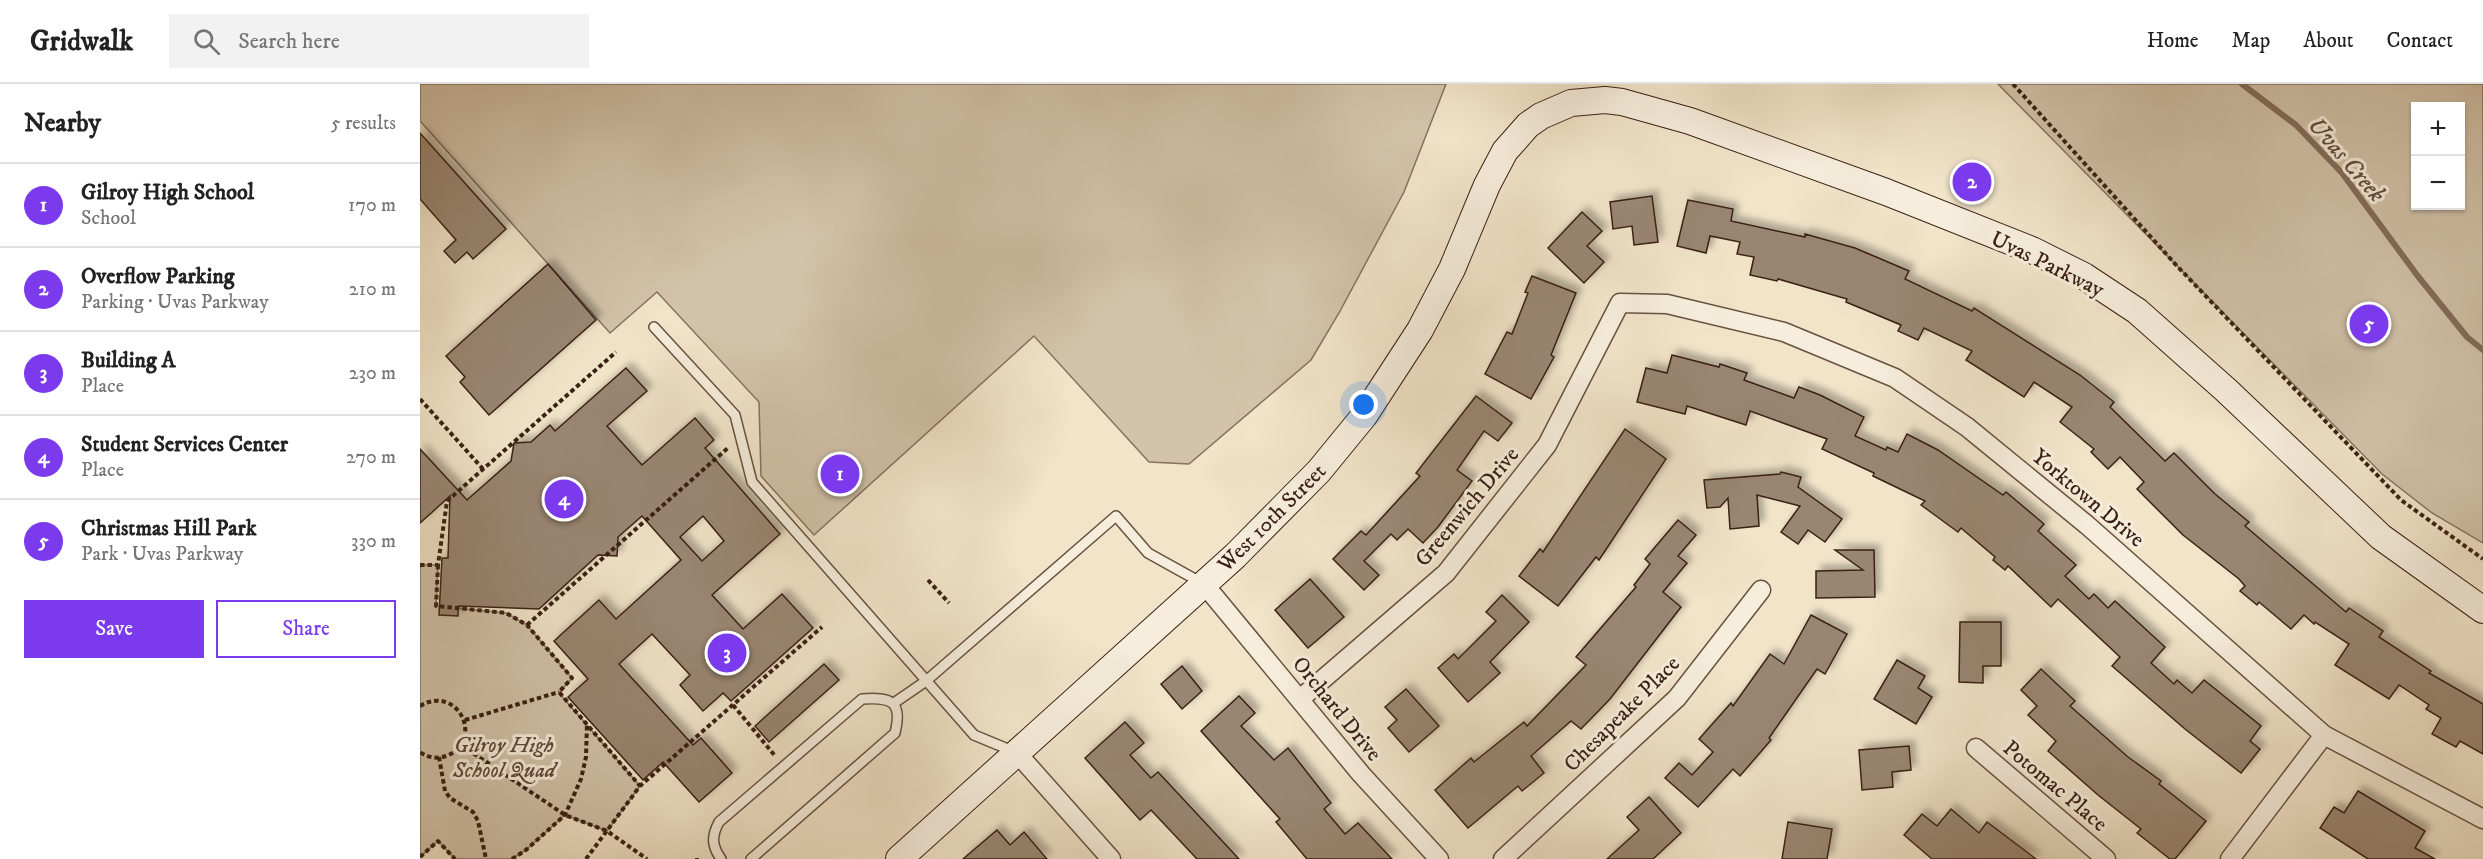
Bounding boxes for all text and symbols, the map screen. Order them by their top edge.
search box [169,14,589,68]
text: Gridwalk [30,24,133,59]
icon: search [190,25,223,58]
text: Search here [238,28,340,55]
text: Home [2147,28,2199,54]
text: Map [2232,28,2270,54]
text: About [2303,28,2354,54]
text: Contact [2387,28,2453,54]
map controls [2411,102,2465,210]
button: + [2411,102,2465,156]
text: Nearby [24,107,101,140]
text: 5 results [331,111,396,136]
water label: Uvas Creek [2301,111,2392,209]
button: − [2411,156,2465,210]
pin: 2 [1952,160,1992,204]
text: Gilroy High School [81,179,254,206]
text: 1 [40,193,47,218]
text: 170 m [348,193,396,218]
text: School [81,206,136,231]
street label: Uvas Parkway [1986,225,2109,304]
text: Overflow Parking [81,263,234,290]
text: 2 [39,277,48,302]
text: 210 m [349,277,396,302]
text: Parking · Uvas Parkway [81,290,269,315]
pin: 5 [2350,302,2388,346]
text: Building A [81,347,175,374]
text: 3 [40,361,47,386]
text: 230 m [349,361,396,386]
text: Place [81,374,124,399]
your location [1349,390,1378,419]
text: Student Services Center [81,431,288,458]
street label: Greenwich Drive [1409,442,1525,572]
street label: Yorktown Drive [2026,443,2150,553]
text: 4 [38,445,49,470]
text: 270 m [346,445,396,470]
pin: 1 [820,452,860,496]
text: Place [81,458,124,483]
street label: West 10th Street [1211,458,1332,579]
pin: 4 [544,476,584,522]
text: Christmas Hill Park [81,515,257,542]
text: 5 [39,529,48,554]
text: 330 m [351,529,396,554]
text: Park · Uvas Parkway [81,542,243,567]
button: Save [24,600,204,658]
button: Share [216,600,396,658]
pin: 3 [708,630,746,676]
street label: Chesapeake Place [1558,650,1686,778]
street label: Orchard Drive [1286,651,1387,767]
park label: Gilroy High School Quad [452,732,559,784]
street label: Potomac Place [1997,735,2113,838]

